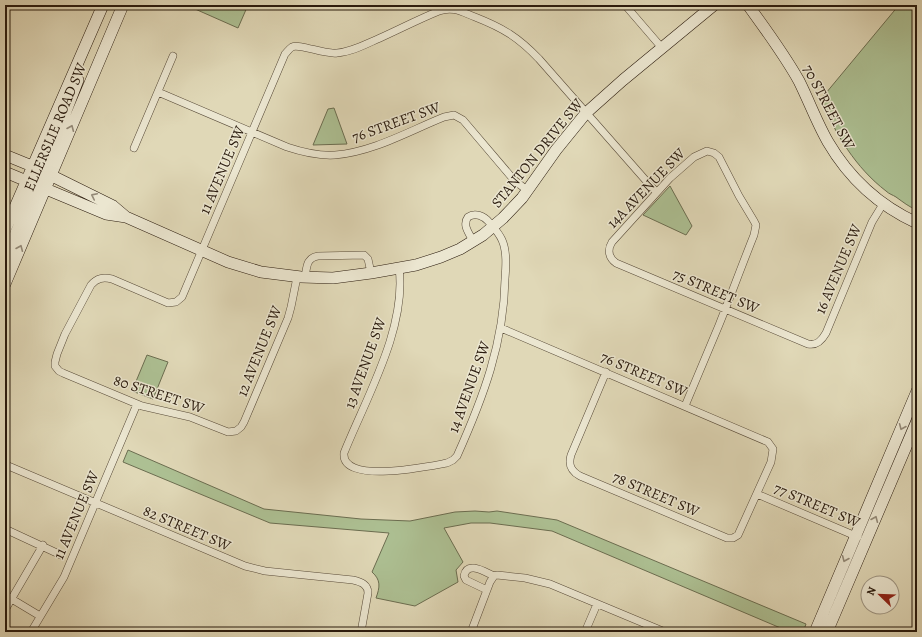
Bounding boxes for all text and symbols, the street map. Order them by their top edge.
street label: ELLERSLIE ROAD SW [19,60,91,194]
street label: 70 STREET SW [798,61,860,153]
street label: STANTON DRIVE SW [487,94,587,212]
street label: 76 STREET SW [349,97,443,147]
street label: 11 AVENUE SW [194,123,250,217]
one-way arrow [66,125,74,133]
street label: 14A AVENUE SW [602,143,690,233]
one-way arrow [91,193,98,201]
street label: 16 AVENUE SW [810,221,866,317]
one-way arrow [15,244,23,252]
street label: 75 STREET SW [670,264,762,318]
street label: 12 AVENUE SW [232,303,286,399]
street label: 13 AVENUE SW [339,315,391,411]
street label: 14 AVENUE SW [443,339,495,435]
street label: 76 STREET SW [598,347,690,401]
street label: 80 STREET SW [111,370,207,418]
one-way arrow [898,423,906,430]
street label: 78 STREET SW [609,467,703,521]
street label: 11 AVENUE SW [48,468,104,562]
street label: 77 STREET SW [771,478,863,532]
street label: 82 STREET SW [140,501,234,555]
one-way arrow [870,515,878,522]
one-way arrow [842,555,850,562]
north arrow [860,575,900,615]
text: N [863,585,880,598]

